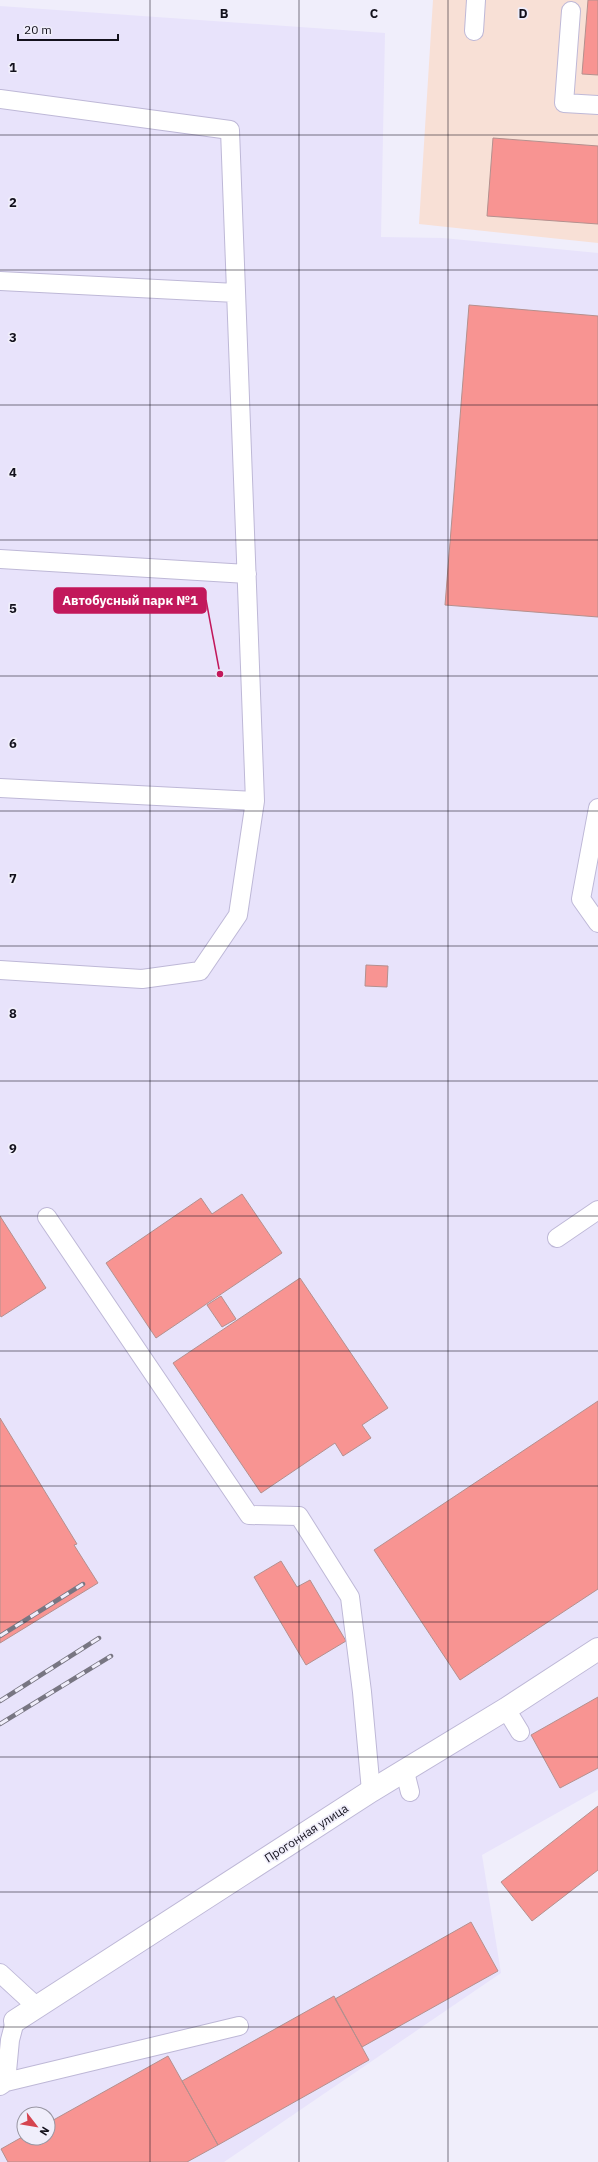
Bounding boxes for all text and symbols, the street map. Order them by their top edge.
text: B [220,5,229,22]
text: C [370,5,379,22]
text: D [518,5,528,22]
scale bar [18,16,118,42]
text: 20 m [24,22,52,37]
text: 1 [9,59,17,76]
text: 2 [9,194,17,211]
text: 3 [9,329,17,346]
text: 4 [9,464,17,481]
callout: Автобусный парк №1 [54,588,206,613]
text: Автобусный парк №1 [62,592,198,609]
text: 5 [9,600,17,617]
text: 6 [9,735,17,752]
text: 7 [9,870,17,887]
text: 8 [9,1005,17,1022]
text: 9 [9,1140,17,1157]
street label: Прогонная улица [261,1800,351,1866]
north arrow [16,2106,56,2146]
text: N [37,2124,53,2138]

